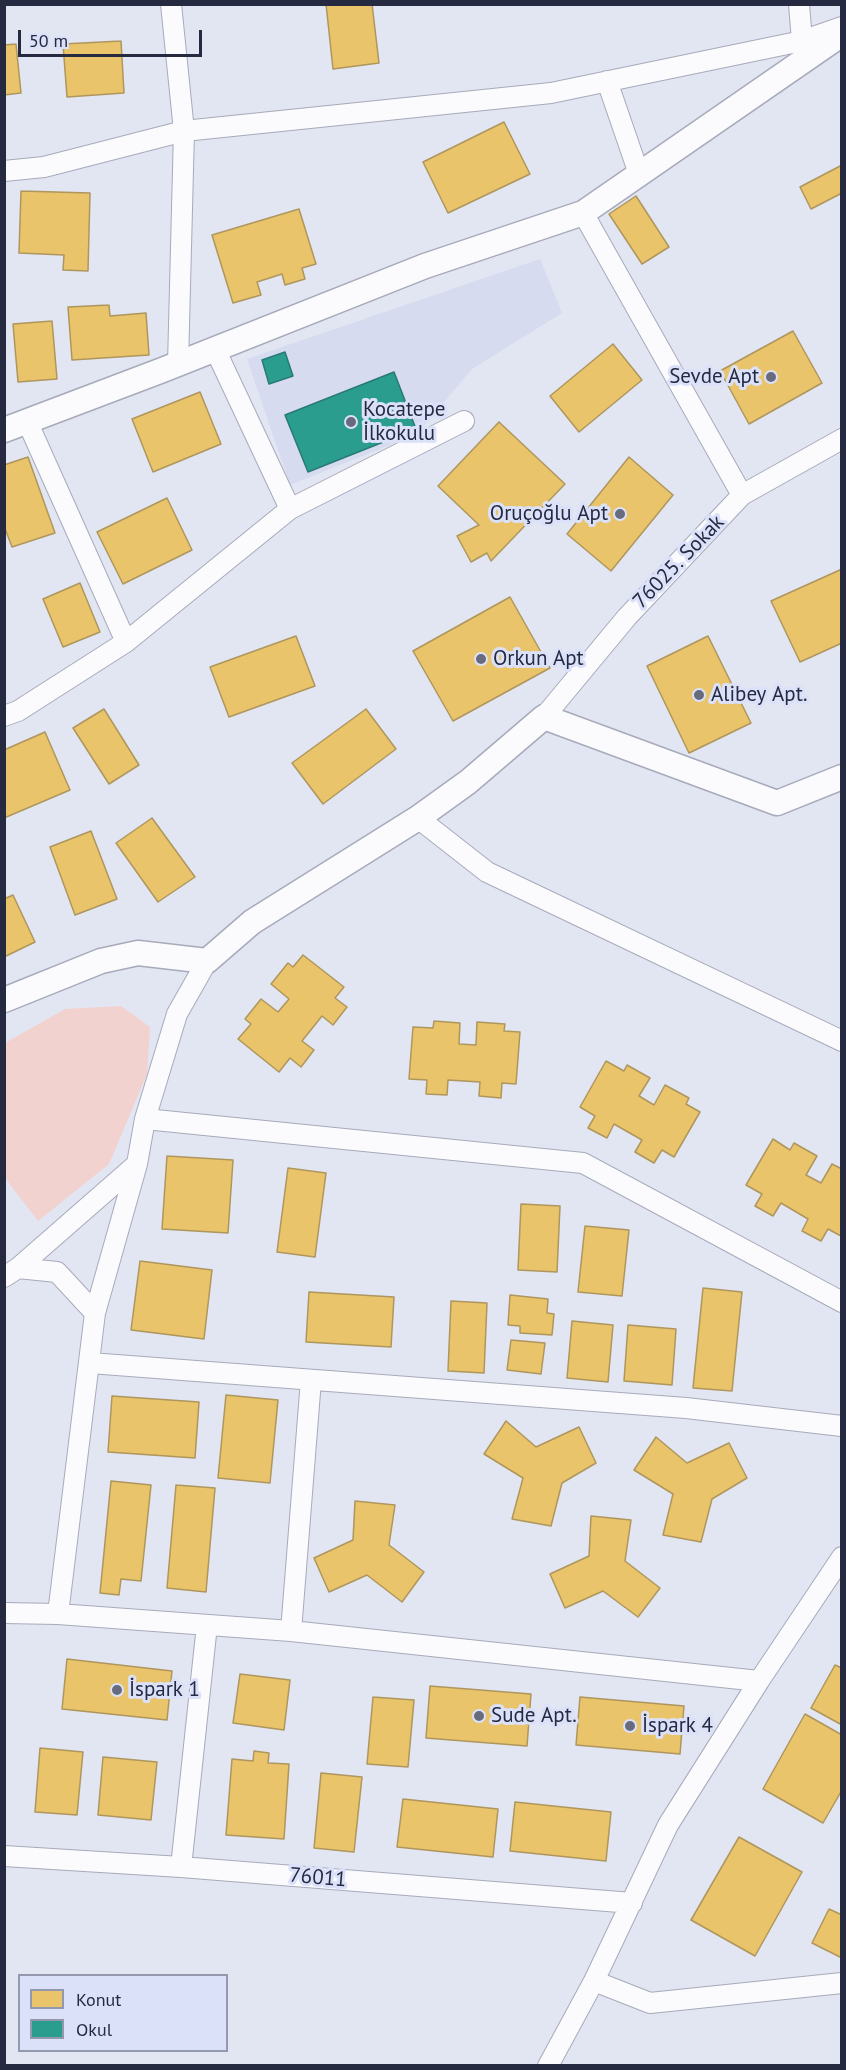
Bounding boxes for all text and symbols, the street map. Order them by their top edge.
scale bar [21,18,206,56]
text: 50 m [29,29,68,52]
place label: Sevde Apt [669,364,759,390]
marker: Sevde Apt [764,370,778,384]
place label: Kocatepe İlkokulu [363,397,446,447]
marker: Kocatepe İlkokulu [344,415,358,429]
place label: Oruçoğlu Apt [490,501,608,527]
marker: Oruçoğlu Apt [613,507,627,521]
street label: 76025. Sokak [628,510,730,614]
place label: Orkun Apt [493,646,584,672]
marker: Orkun Apt [474,652,488,666]
place label: Alibey Apt. [711,682,808,708]
marker: Alibey Apt. [692,688,706,702]
place label: İspark 1 [129,1677,200,1703]
marker: İspark 1 [110,1683,124,1697]
place label: Sude Apt. [491,1703,577,1729]
marker: Sude Apt. [472,1709,486,1723]
place label: İspark 4 [642,1713,713,1739]
marker: İspark 4 [623,1719,637,1733]
street label: 76011 [288,1863,348,1893]
legend [18,1974,228,2052]
text: Konut [76,1988,121,2011]
text: Okul [76,2018,112,2041]

